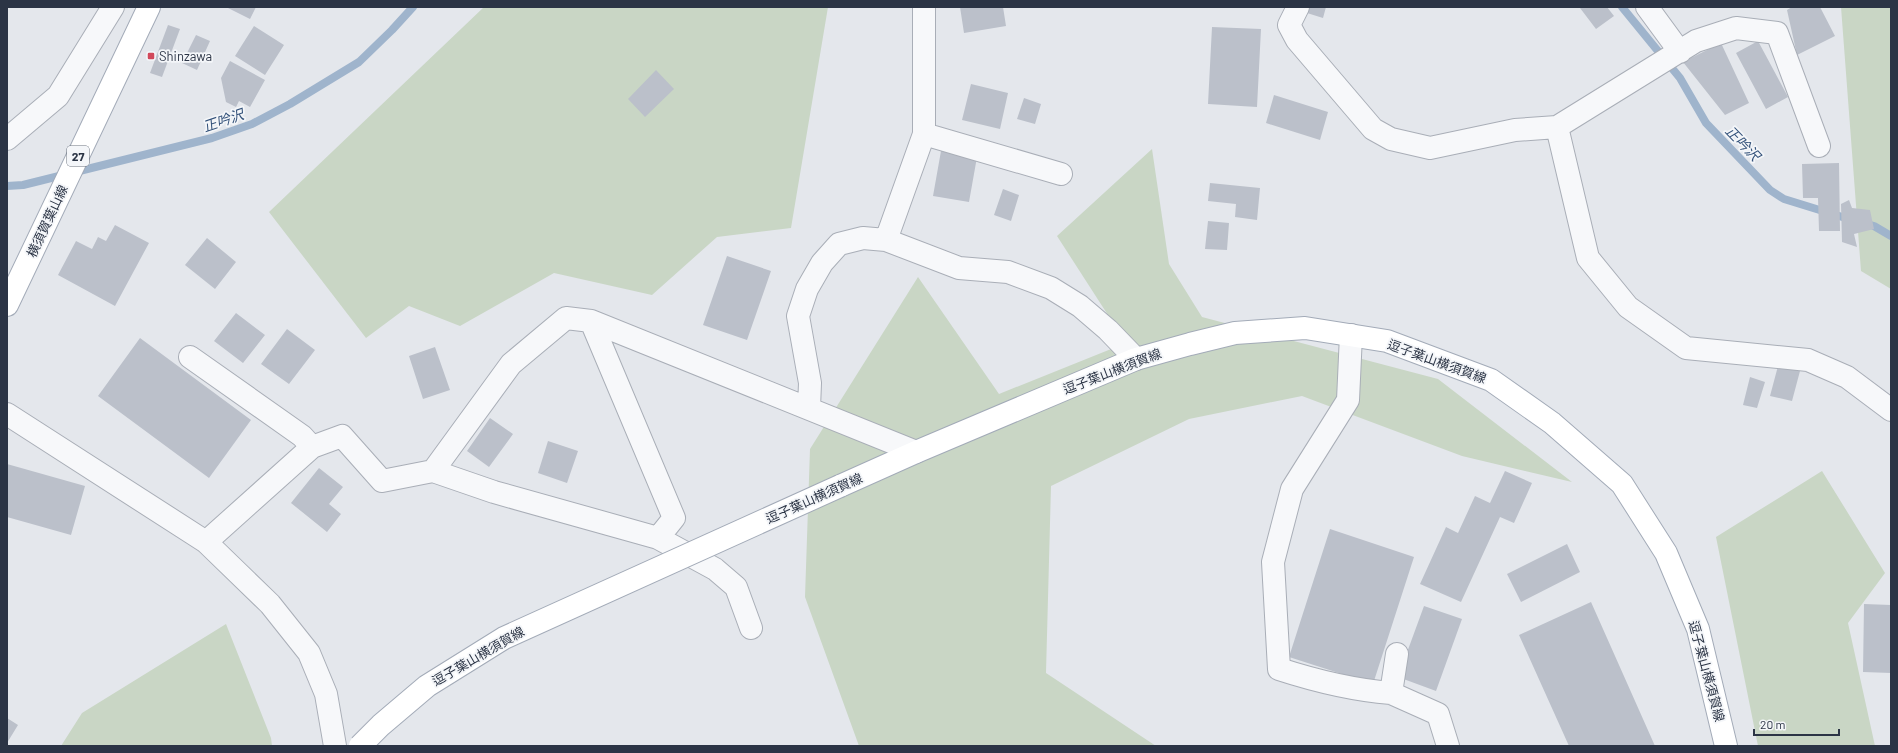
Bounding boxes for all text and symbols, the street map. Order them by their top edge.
place label: Shinzawa [159,48,212,64]
marker: Shinzawa [146,51,156,61]
water label: 正吟沢 [200,104,248,135]
water label: 正吟沢 [1722,122,1765,165]
road number: 27 [67,146,89,166]
street label: 横須賀葉山線 [23,182,71,260]
street label: 逗子葉山横須賀線 [1385,336,1489,386]
street label: 逗子葉山横須賀線 [1061,345,1163,397]
street label: 逗子葉山横須賀線 [763,470,865,526]
street label: 逗子葉山横須賀線 [1686,619,1728,723]
street label: 逗子葉山横須賀線 [429,623,527,689]
scale bar [1754,711,1839,737]
text: 20 m [1760,717,1786,731]

